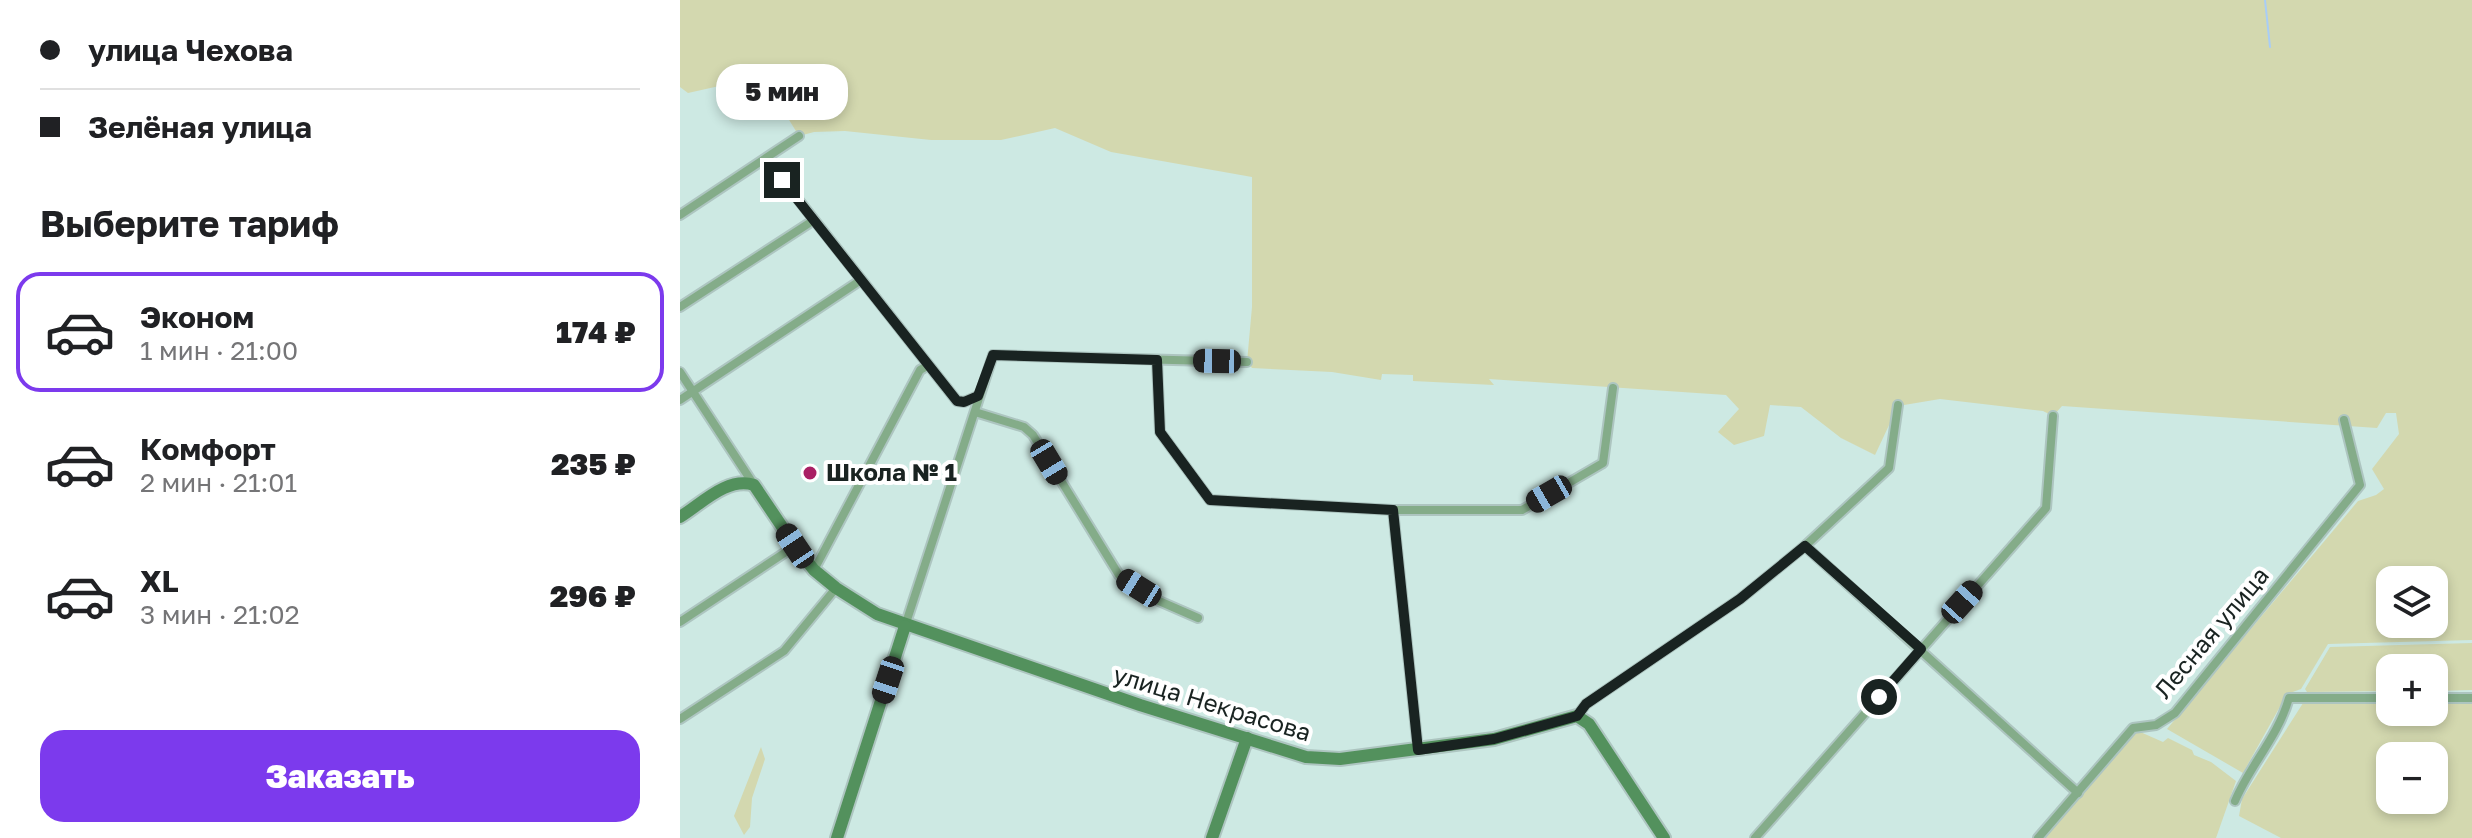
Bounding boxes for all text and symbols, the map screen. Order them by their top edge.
text: улица Чехова [88,32,293,68]
callout: 5 мин [716,64,848,120]
text: 5 мин [745,76,819,107]
text: Зелёная улица [88,109,312,145]
route end [764,162,800,198]
text: Выберите тариф [40,202,339,245]
icon: car [44,296,116,368]
text: Эконом [140,299,254,335]
text: 174 ₽ [556,314,636,350]
text: 1 мин · 21:00 [140,335,298,366]
car [1193,349,1241,373]
icon: car [44,428,116,500]
text: Комфорт [140,431,276,467]
car [1026,435,1072,489]
text: 235 ₽ [551,446,636,482]
place label: Школа № 1 [826,457,957,486]
marker: Школа № 1 [801,464,819,482]
text: 2 мин · 21:01 [140,467,297,498]
car [1522,472,1576,516]
car [772,519,818,573]
icon: car [44,560,116,632]
street label: Лесная улица [2148,561,2274,704]
text: XL [140,563,179,599]
car [1112,565,1166,611]
map controls [2376,566,2448,814]
button: layers [2376,566,2448,638]
car [1937,576,1987,628]
text: 296 ₽ [550,578,636,614]
text: 3 мин · 21:02 [140,599,300,630]
car [869,653,907,707]
button: + [2376,654,2448,726]
street label: улица Некрасова [1110,659,1315,746]
route start [1861,679,1897,715]
button: Заказать [40,730,640,822]
button: − [2376,742,2448,814]

